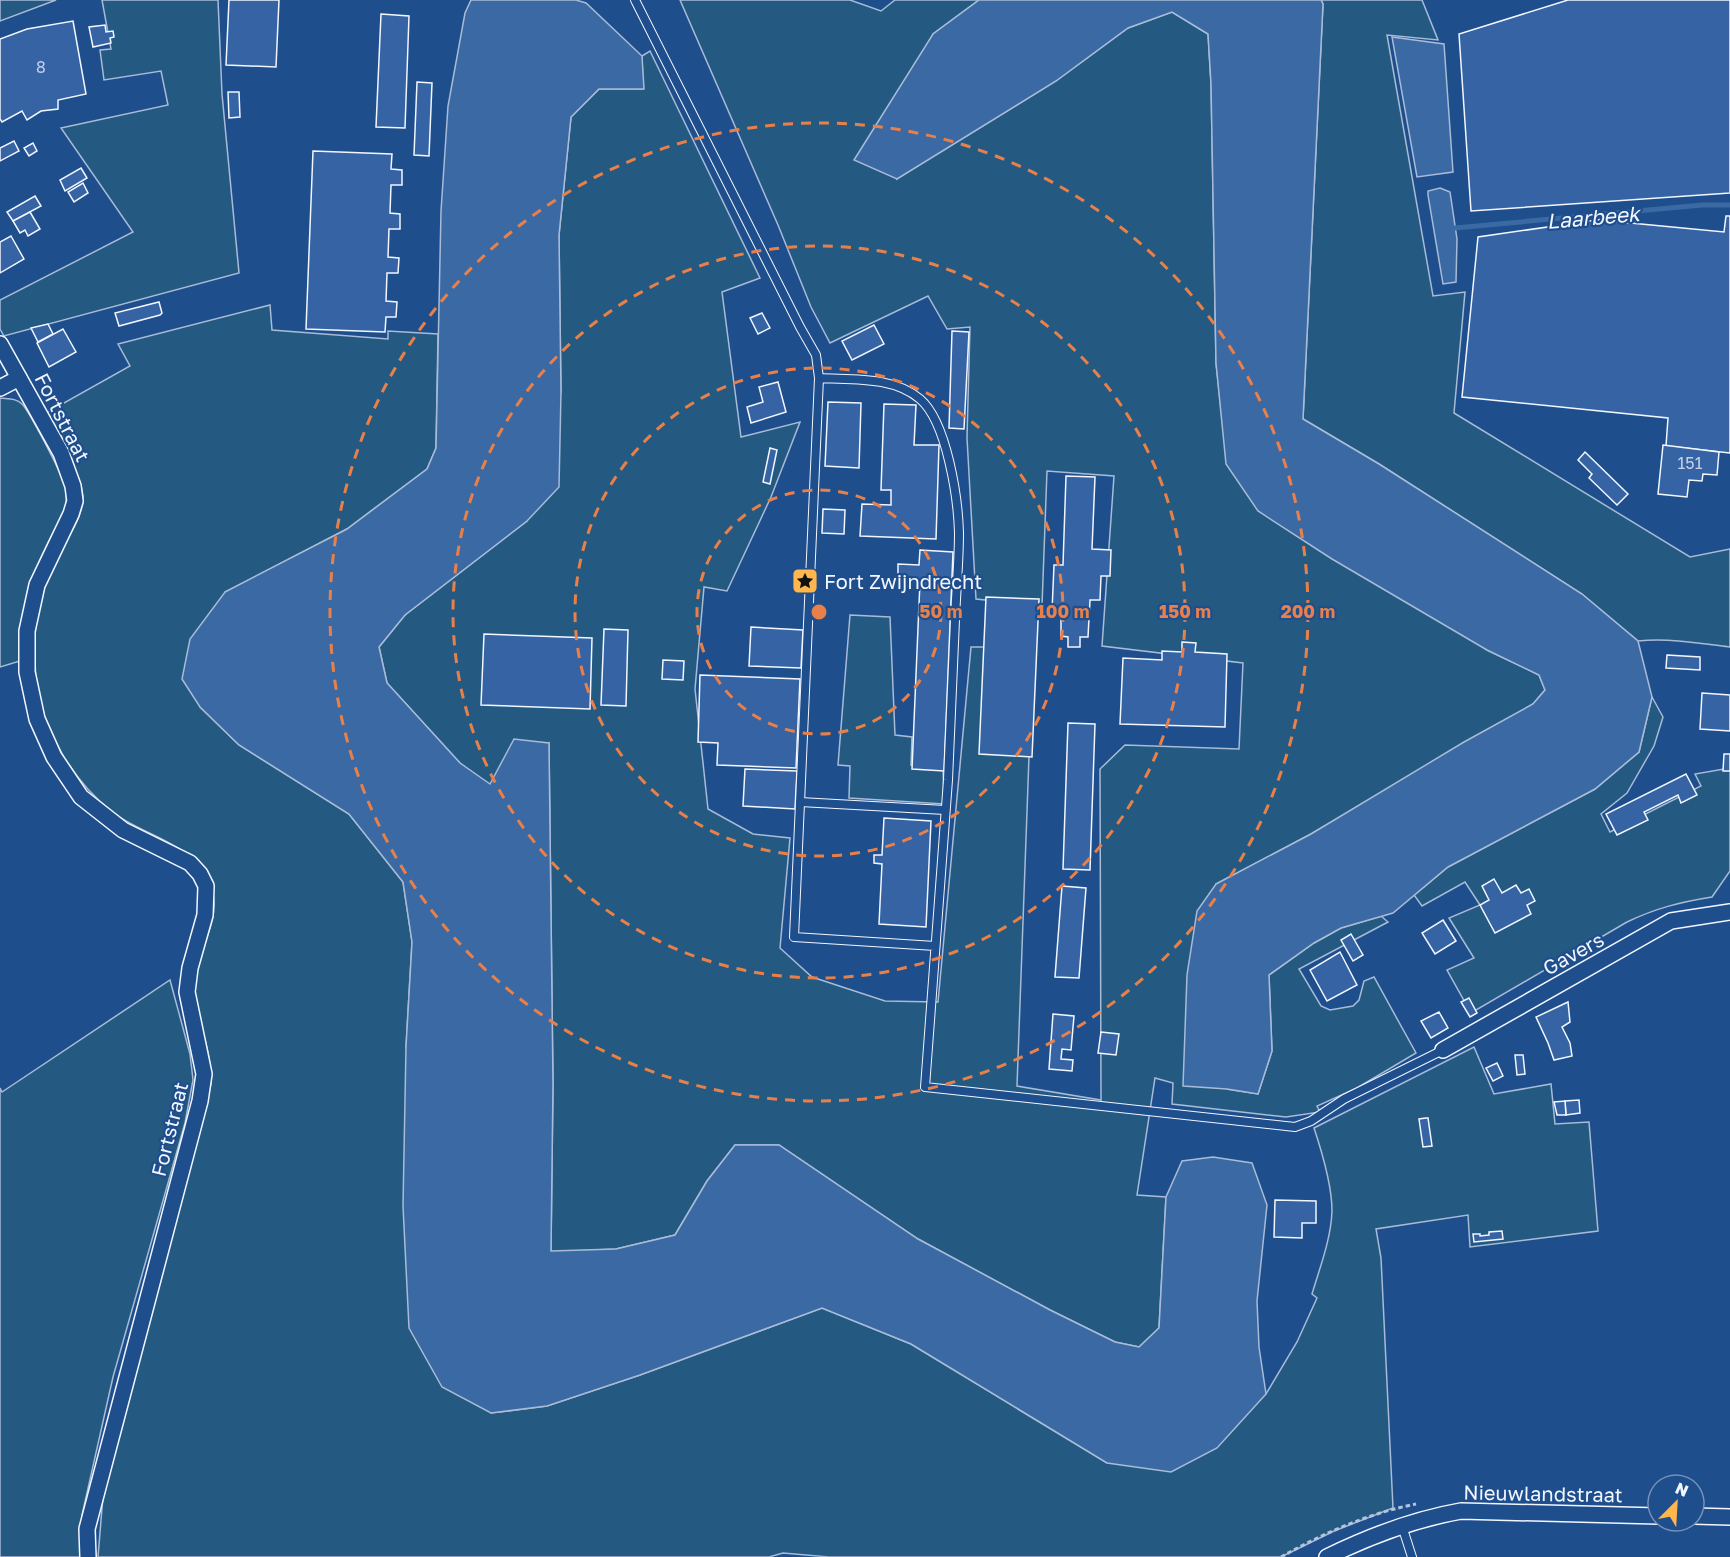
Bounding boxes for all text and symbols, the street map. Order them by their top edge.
house number: 8 [36,57,46,77]
water label: Laarbeek [1545,200,1643,234]
street label: Fortstraat [30,369,96,465]
house number: 151 [1678,453,1703,473]
place icon: Fort Zwijndrecht [790,566,820,596]
place label: Fort Zwijndrecht [824,569,982,593]
text: 50 m [920,600,962,622]
text: 100 m [1037,600,1089,622]
text: 150 m [1159,600,1211,622]
text: 200 m [1281,600,1335,622]
centre of rings [809,602,829,622]
street label: Gavers [1538,927,1608,979]
street label: Fortstraat [146,1079,192,1179]
north arrow [1646,1473,1706,1533]
text: N [1672,1478,1692,1501]
street label: Nieuwlandstraat [1463,1480,1623,1506]

